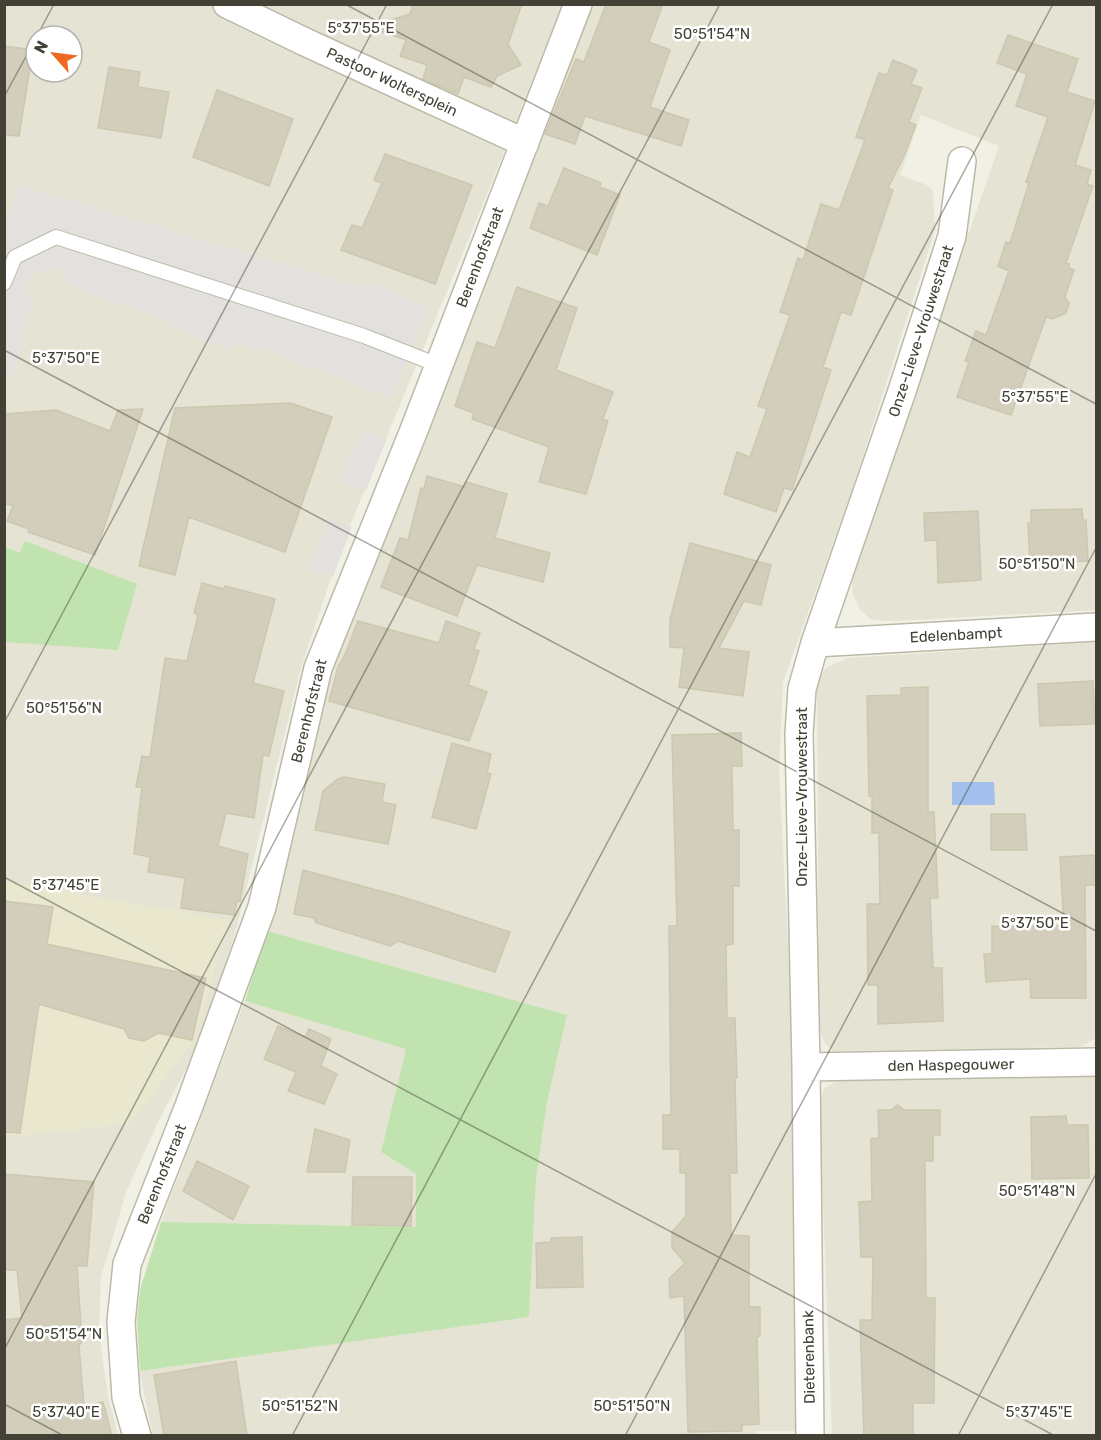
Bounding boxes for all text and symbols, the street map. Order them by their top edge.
text: 5°37'55"E [327,19,395,37]
north arrow [24,24,84,84]
text: 50°51'54"N [674,25,750,43]
text: N [30,38,52,57]
street label: Pastoor Woltersplein [324,44,460,120]
street label: Berenhofstraat [453,204,508,310]
street label: Onze-Lieve-Vrouwestraat [885,243,957,419]
text: 5°37'50"E [32,349,100,367]
text: 5°37'55"E [1001,388,1069,406]
text: 50°51'50"N [998,555,1076,573]
street label: Edelenbampt [909,624,1003,646]
street label: Berenhofstraat [287,657,331,765]
text: 50°51'56"N [26,699,102,717]
street label: Onze-Lieve-Vrouwestraat [793,707,811,887]
text: 5°37'45"E [33,876,99,894]
text: 5°37'50"E [1001,914,1069,932]
street label: den Haspegouwer [888,1055,1015,1075]
street label: Berenhofstraat [134,1121,190,1227]
text: 50°51'48"N [999,1182,1075,1200]
street label: Dieterenbank [799,1310,819,1404]
text: 50°51'54"N [26,1325,102,1343]
text: 50°51'52"N [262,1397,338,1415]
text: 50°51'50"N [593,1397,671,1415]
text: 5°37'40"E [32,1403,100,1421]
text: 5°37'45"E [1006,1403,1072,1421]

